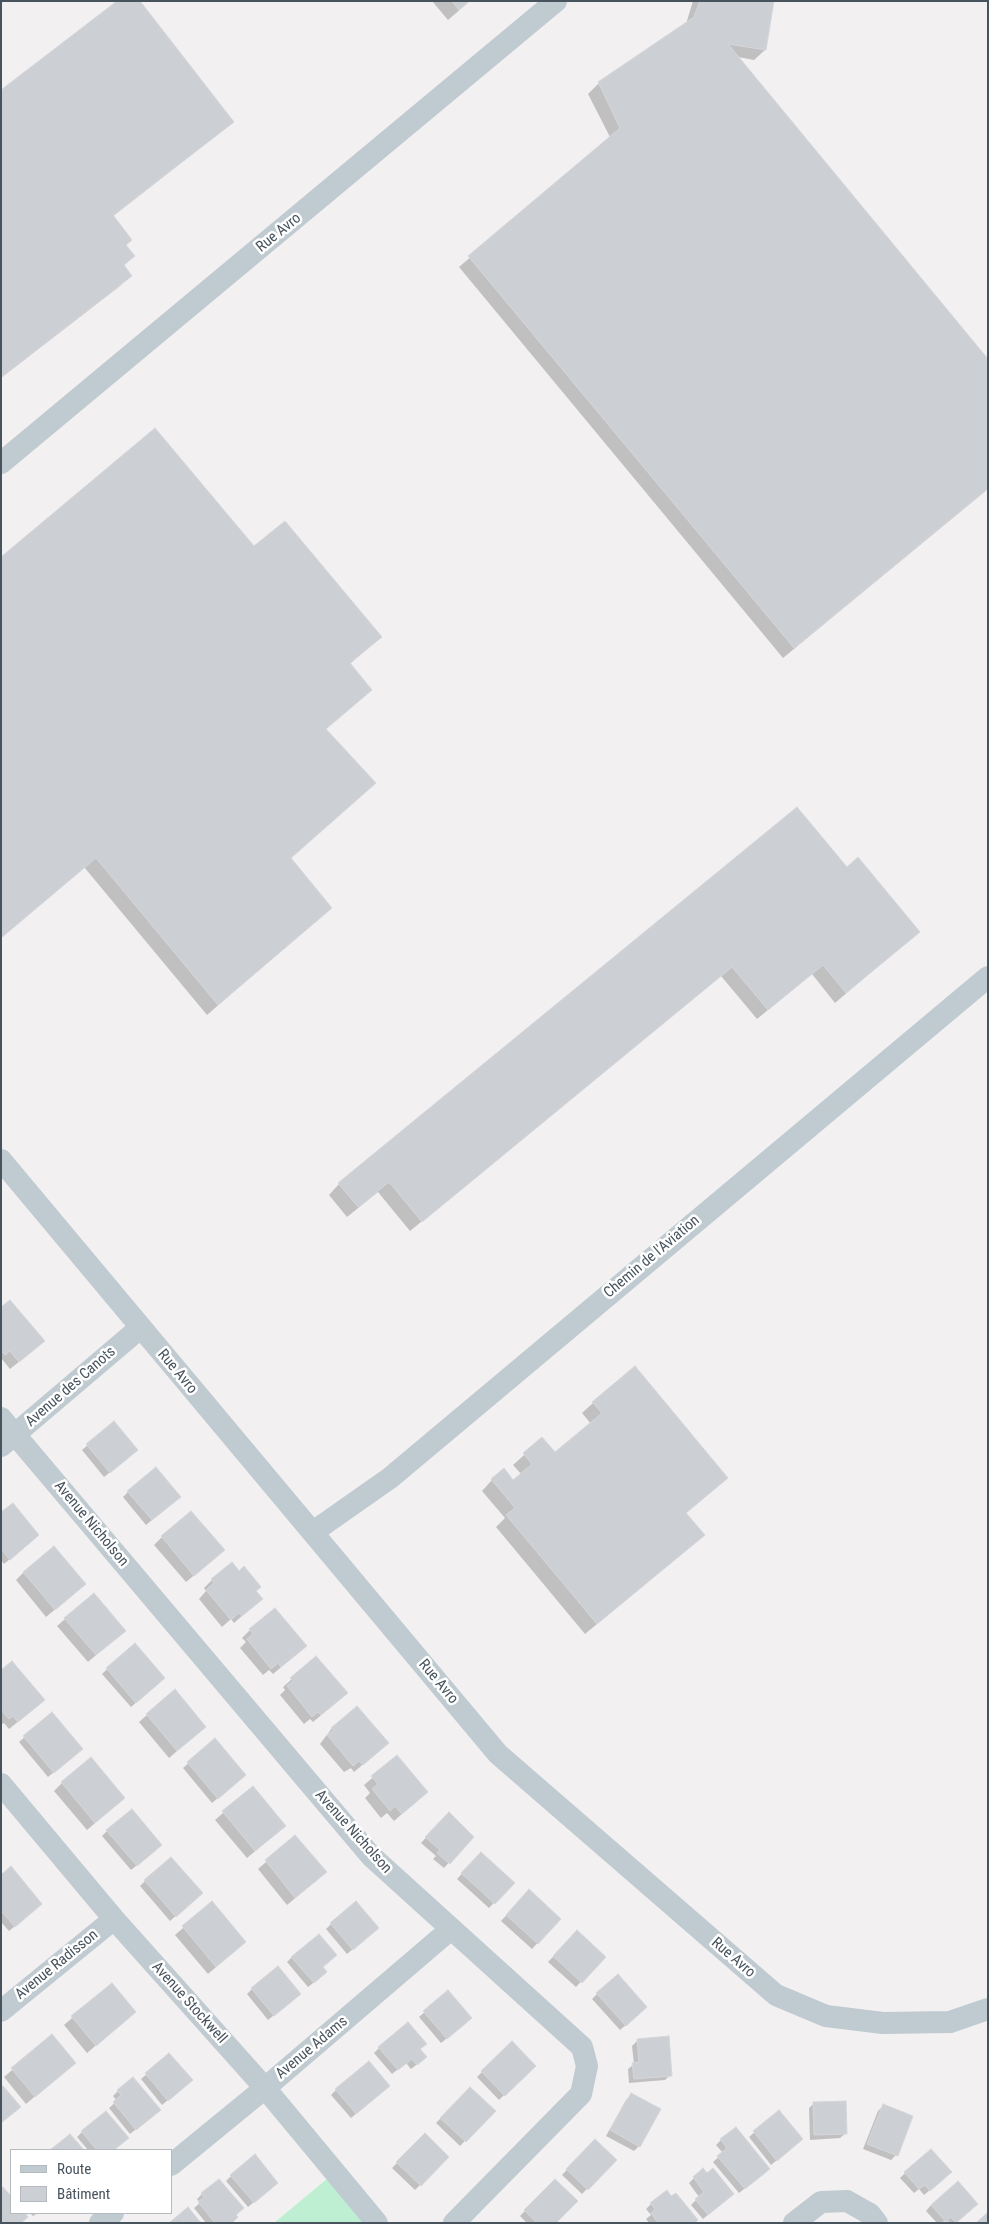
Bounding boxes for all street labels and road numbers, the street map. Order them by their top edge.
street label: Rue Avro [253,210,305,256]
street label: Chemin de l'Aviation [601,1212,703,1302]
street label: Avenue des Canots [22,1343,120,1431]
street label: Rue Avro [153,1346,201,1398]
street label: Avenue Nicholson [50,1478,132,1570]
street label: Rue Avro [414,1656,462,1708]
street label: Avenue Nicholson [311,1787,395,1877]
street label: Avenue Radisson [12,1926,102,2004]
street label: Rue Avro [707,1934,759,1982]
street label: Avenue Stockwell [148,1958,230,2048]
street label: Avenue Adams [272,2013,352,2083]

